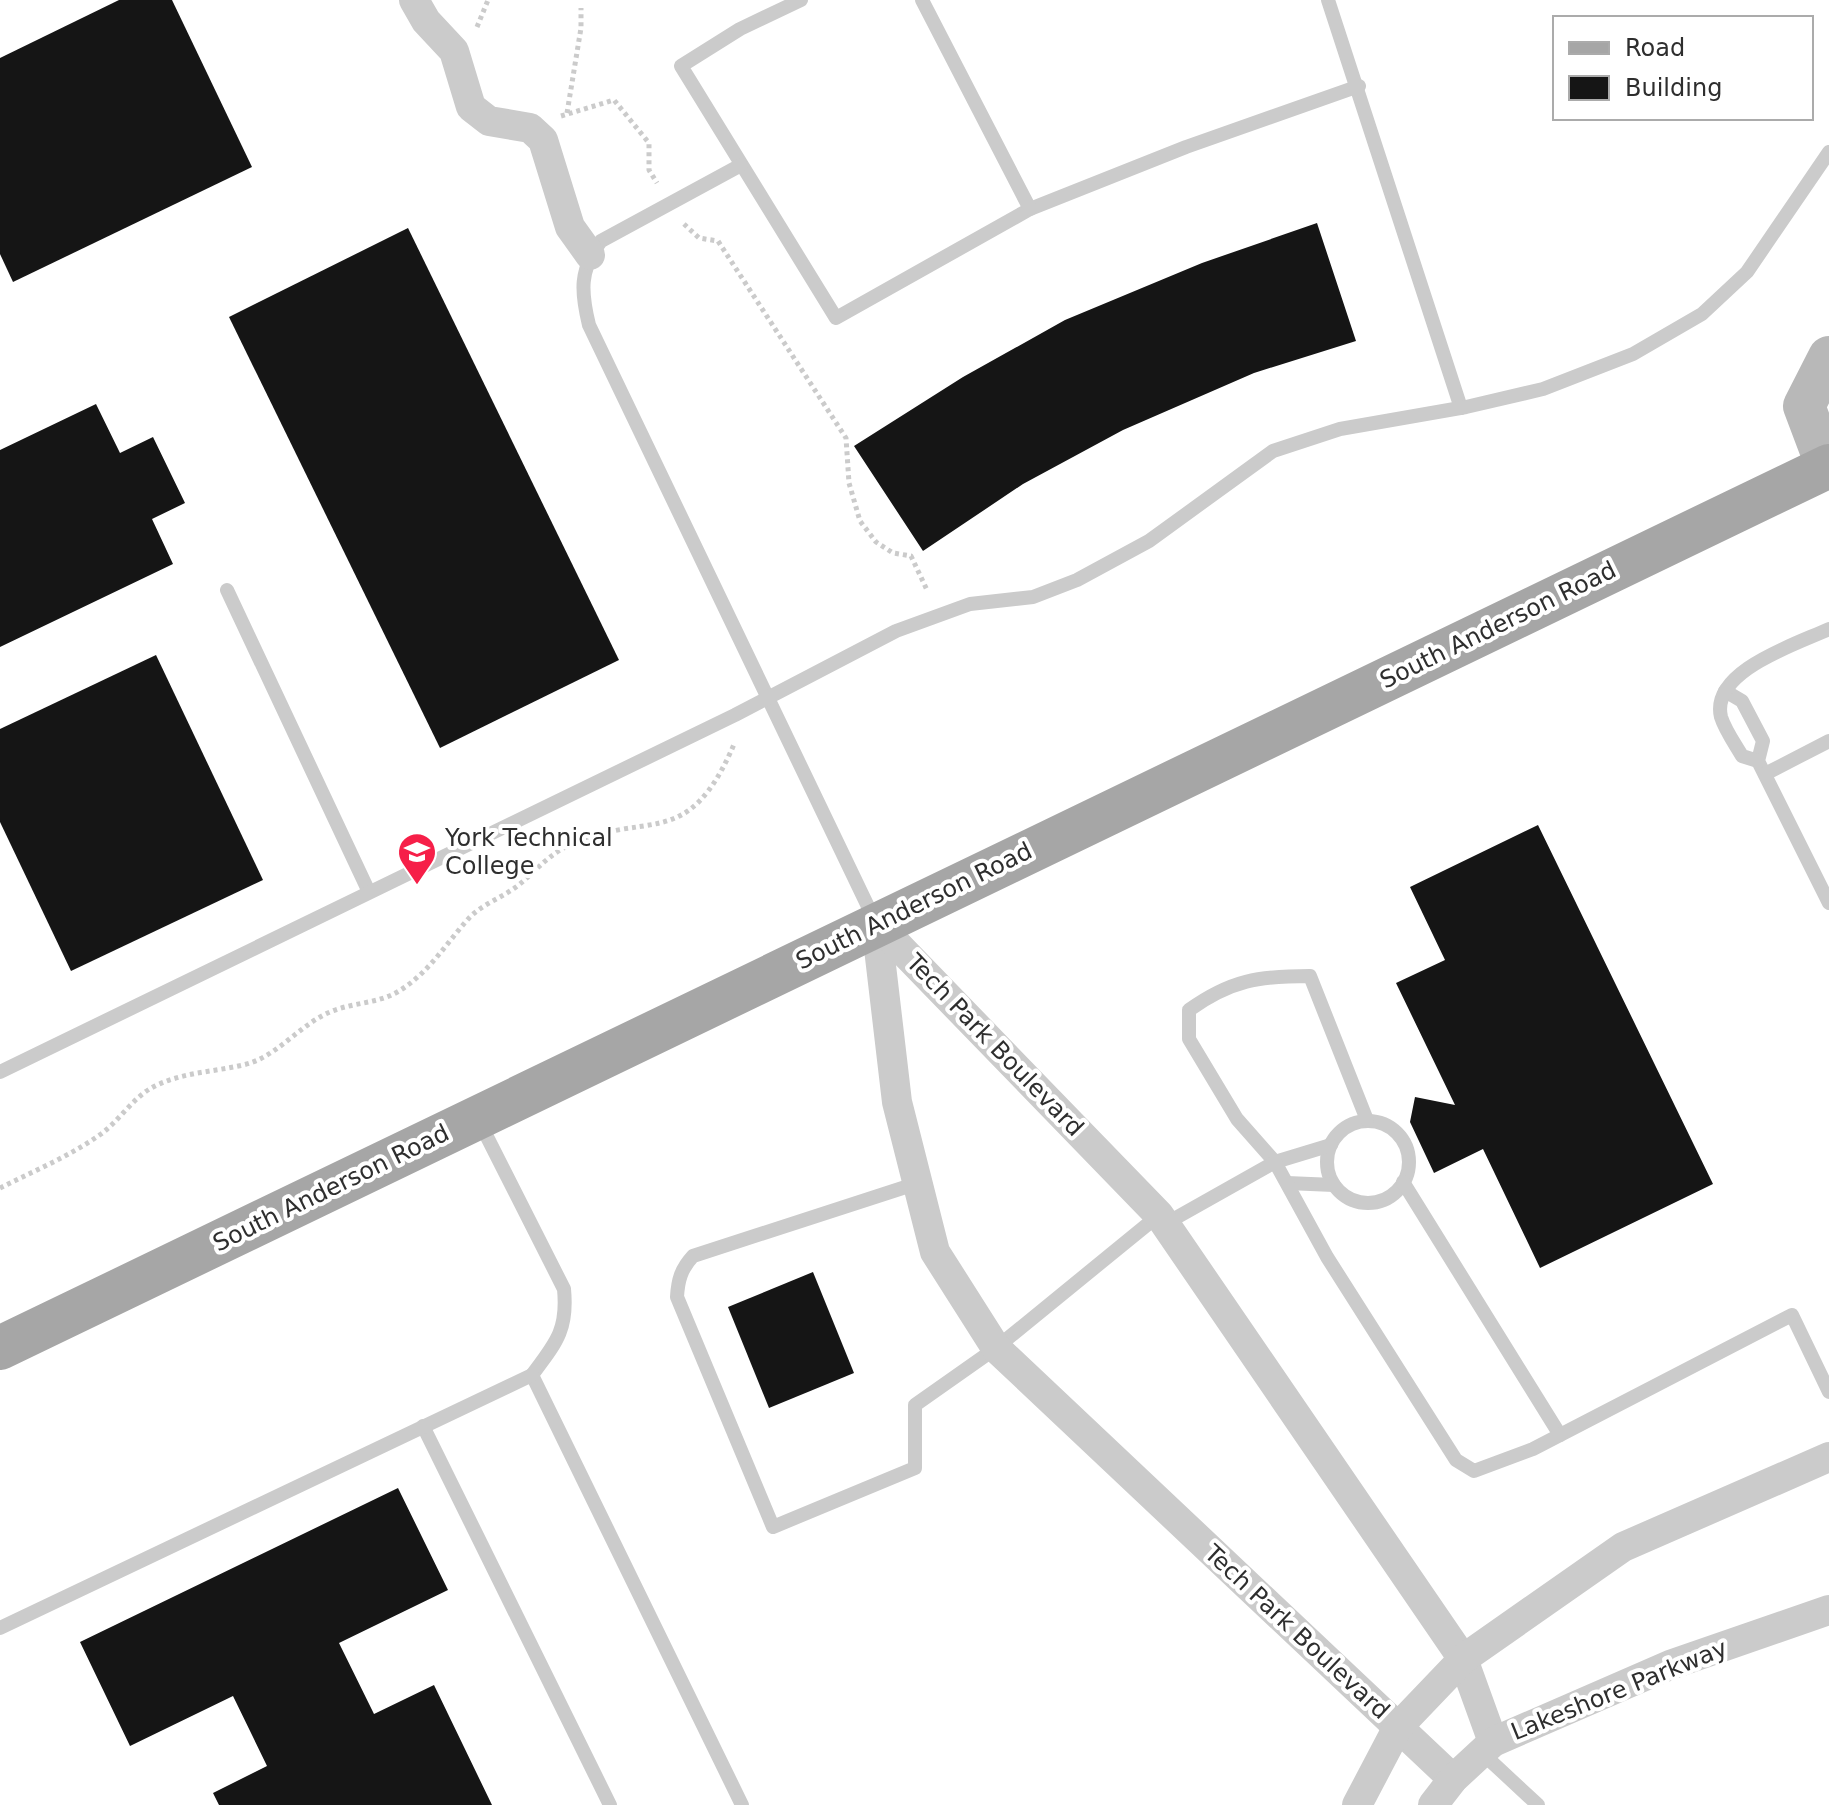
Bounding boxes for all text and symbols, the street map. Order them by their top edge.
legend [1553,16,1813,120]
text: Road [1625,34,1685,62]
text: Building [1625,74,1722,102]
street label: South Anderson Road [1375,556,1621,694]
place label: York Technical College [444,824,613,880]
school or university icon: York Technical College [396,831,438,886]
street label: South Anderson Road [791,837,1037,975]
street label: Tech Park Boulevard [900,947,1089,1142]
street label: South Anderson Road [208,1119,454,1257]
street label: Tech Park Boulevard [1198,1538,1395,1725]
street label: Lakeshore Parkway [1507,1634,1731,1746]

